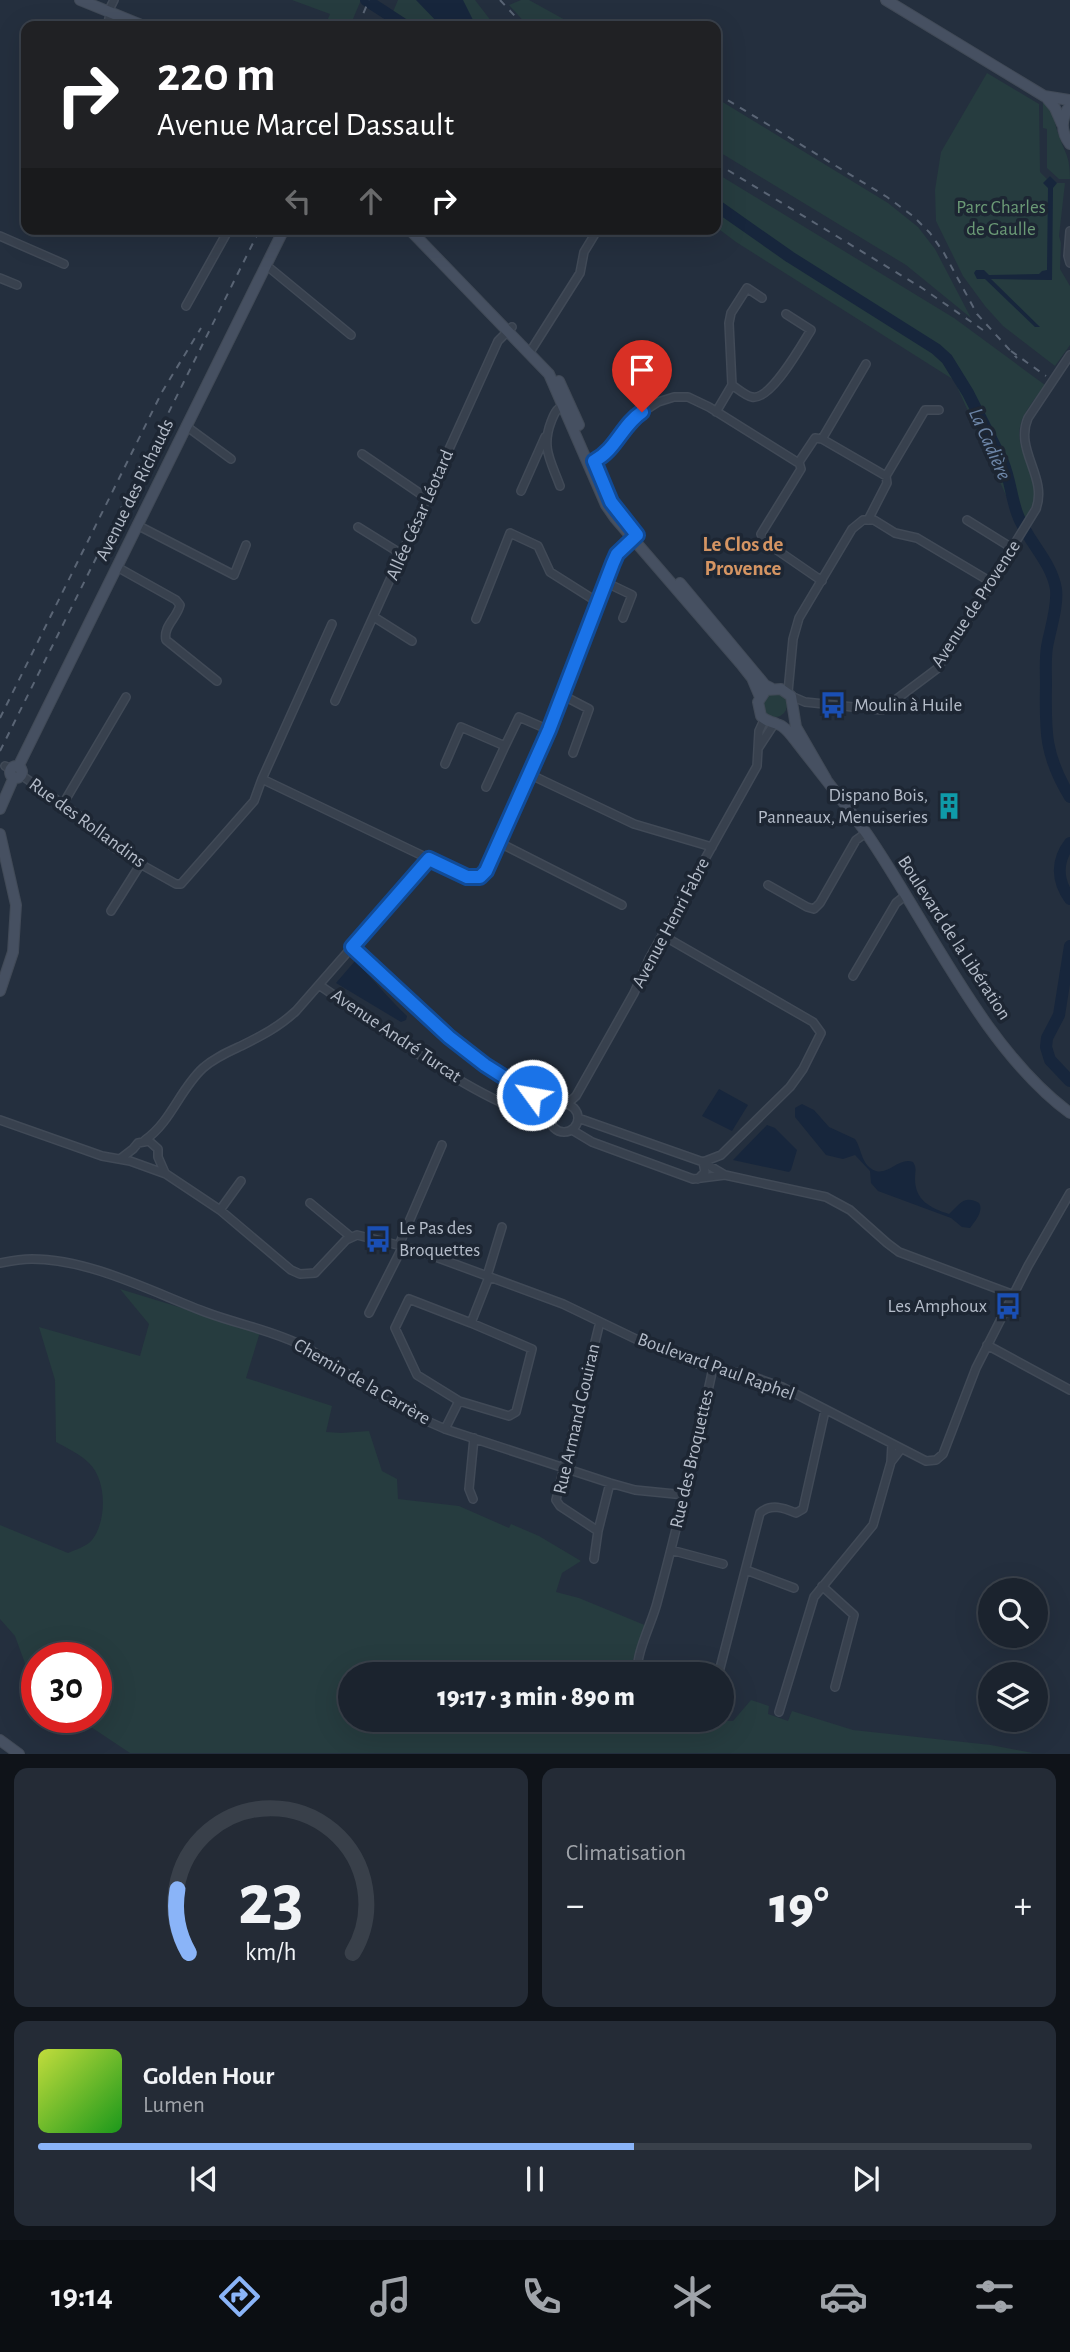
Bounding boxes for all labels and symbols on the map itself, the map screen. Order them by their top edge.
park label: Parc Charles de Gaulle [956,198,1046,239]
pin [612,340,672,412]
water label: La Cadière [965,405,1015,483]
street label: Avenue des Richauds [92,416,178,564]
street label: Allée César Léotard [383,447,457,583]
district label: Le Clos de Provence [702,534,784,579]
street label: Avenue de Provence [928,537,1024,671]
bus stop icon: Moulin à Huile [818,690,848,720]
place label: Moulin à Huile [854,696,962,715]
street label: Rue des Rollandins [25,775,149,871]
place label: Dispano Bois, Panneaux, Menuiseries [758,786,928,827]
building icon: Dispano Bois, Panneaux, Menuiseries [934,791,964,821]
street label: Boulevard de la Libération [894,852,1014,1024]
street label: Avenue Henri Fabre [629,855,713,991]
street label: Avenue André Turcat [327,985,465,1087]
position arrow [495,1058,569,1132]
place label: Le Pas des Broquettes [399,1219,480,1260]
bus stop icon: Le Pas des Broquettes [363,1224,393,1254]
bus stop icon: Les Amphoux [993,1291,1023,1321]
place label: Les Amphoux [888,1297,987,1316]
street label: Boulevard Paul Raphel [635,1330,797,1404]
street label: Chemin de la Carrère [291,1335,433,1429]
street label: Rue Armand Gouiran [550,1342,604,1496]
street label: Rue des Broquettes [667,1388,717,1530]
speed limit sign: 30 [21,1642,112,1733]

